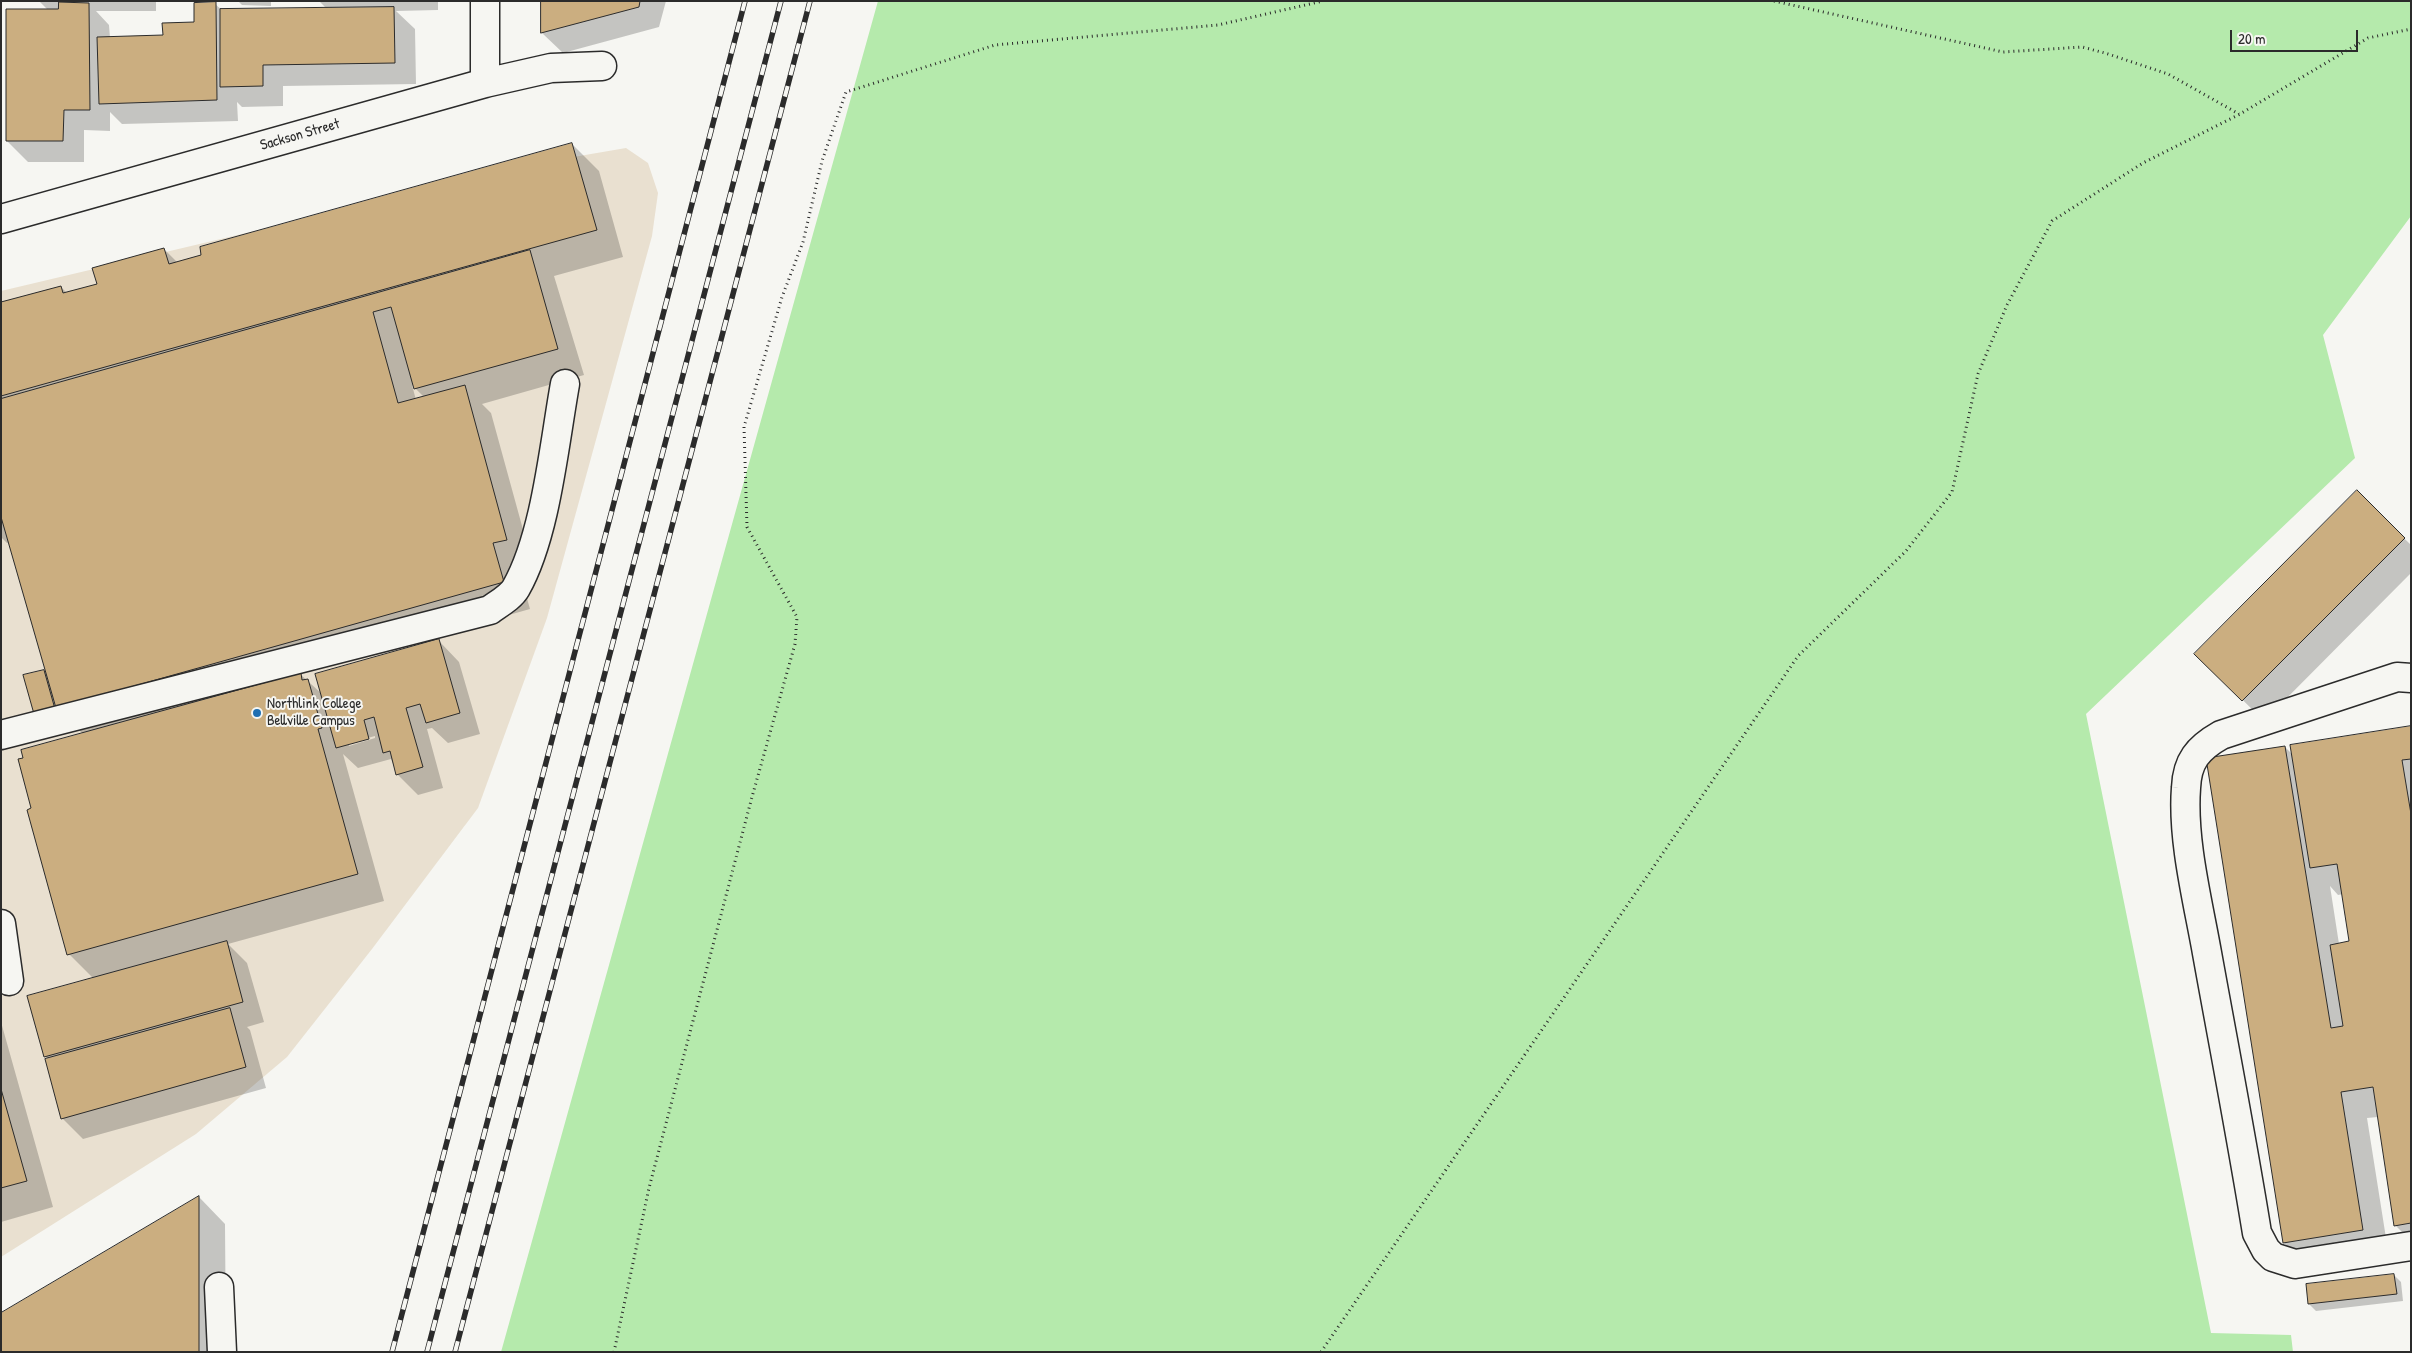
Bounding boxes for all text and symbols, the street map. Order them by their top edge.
scale bar [2232,20,2360,52]
text: 20 m [2238,28,2265,49]
street label: Sackson Street [258,115,342,155]
place label: Northlink College Bellville Campus [267,695,361,730]
marker: Northlink College Bellville Campus [251,707,263,719]

